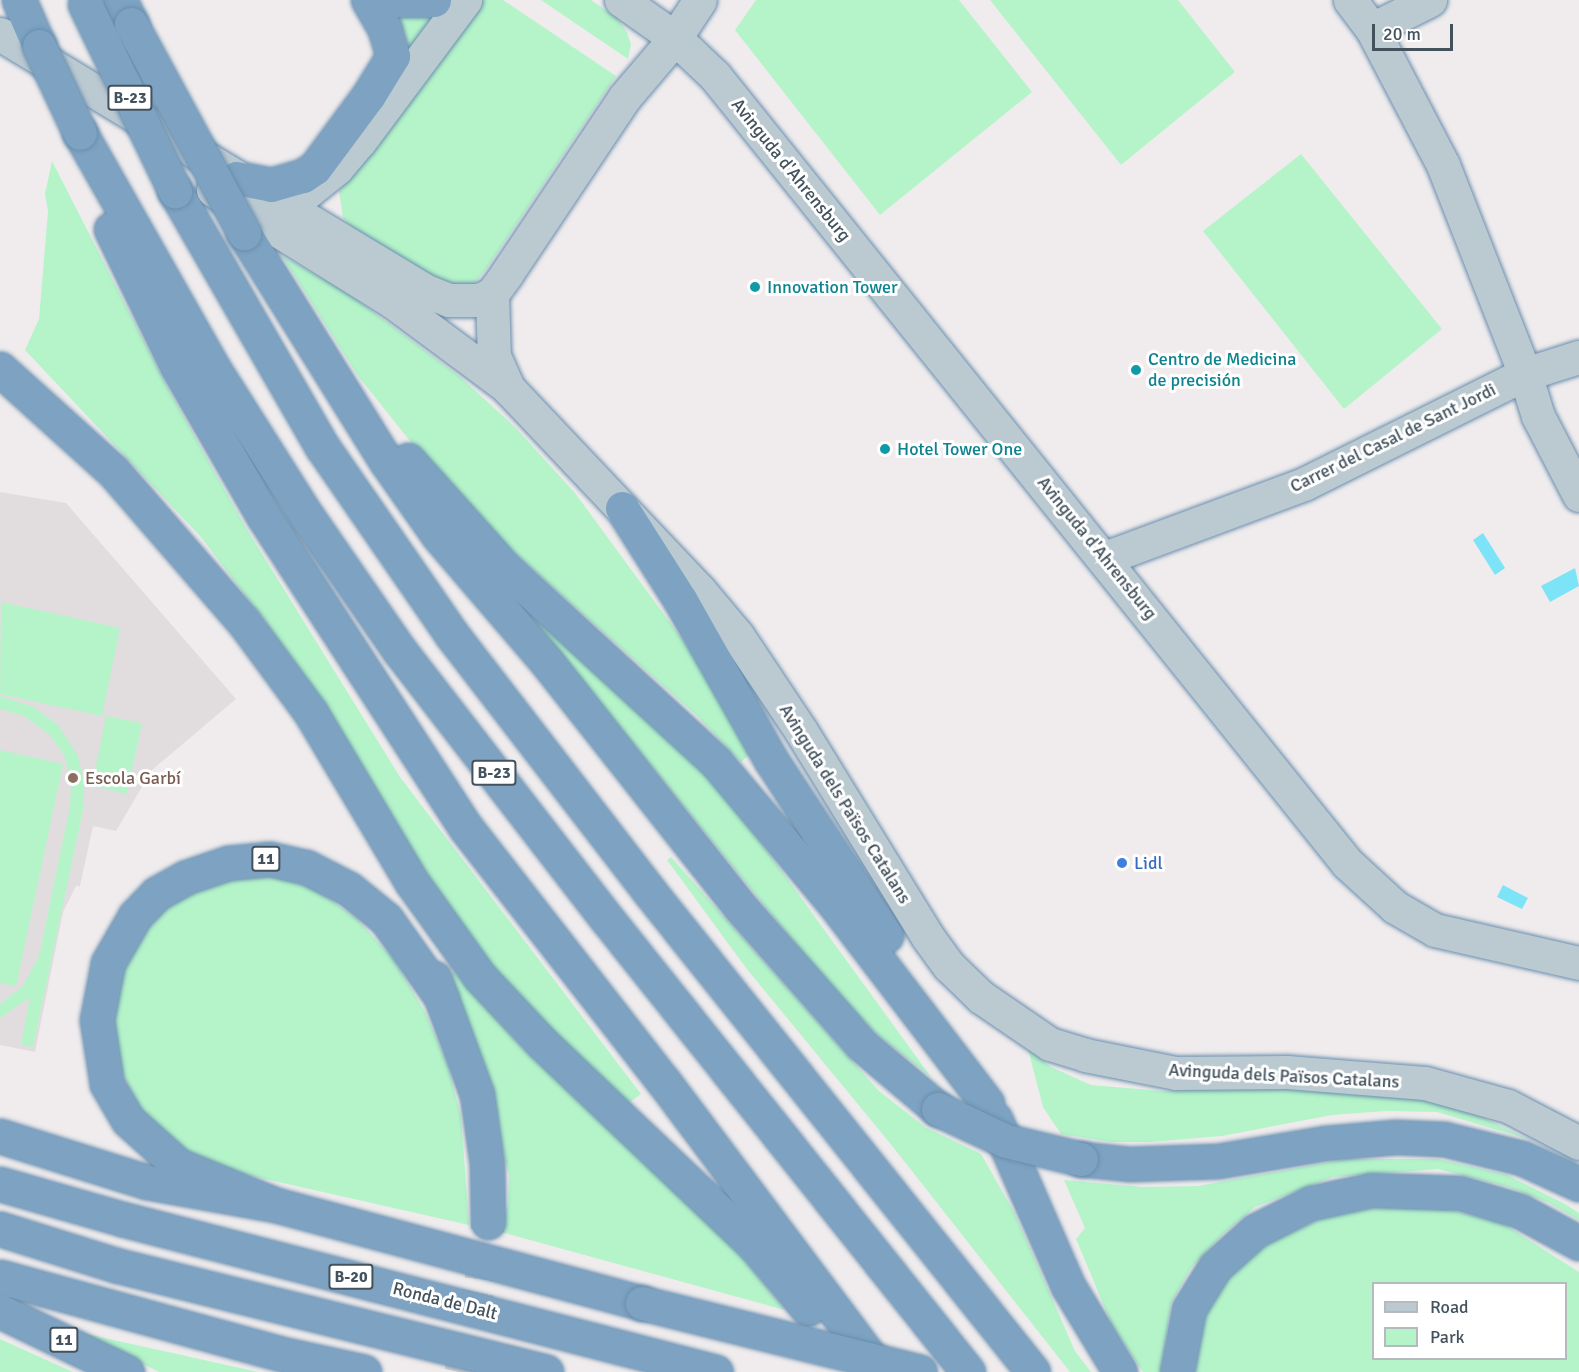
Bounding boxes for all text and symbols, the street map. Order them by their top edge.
scale bar [1375,12,1456,50]
text: 20 m [1383,23,1421,45]
road number: B-23 [106,85,154,111]
street label: Avinguda d'Ahrensburg [727,94,855,246]
place label: Innovation Tower [767,276,898,298]
marker: Innovation Tower [748,280,762,294]
place label: Centro de Medicina de precisión [1148,349,1296,392]
marker: Centro de Medicina de precisión [1129,363,1143,377]
street label: Carrer del Casal de Sant Jordi [1287,379,1499,497]
place label: Hotel Tower One [897,438,1022,460]
marker: Hotel Tower One [878,442,892,456]
street label: Avinguda d'Ahrensburg [1033,472,1161,624]
street label: Avinguda dels Països Catalans [775,700,915,908]
road number: B-23 [470,760,518,786]
place label: Escola Garbí [85,767,181,789]
marker: Escola Garbí [66,771,80,785]
road number: 11 [251,846,281,872]
place label: Lidl [1134,852,1163,874]
marker: Lidl [1115,856,1129,870]
street label: Avinguda dels Països Catalans [1168,1059,1400,1093]
road number: B-20 [327,1264,375,1290]
street label: Ronda de Dalt [391,1278,499,1324]
legend [1372,1282,1567,1360]
text: Road [1430,1296,1469,1318]
text: Park [1430,1326,1465,1348]
road number: 11 [49,1327,79,1353]

